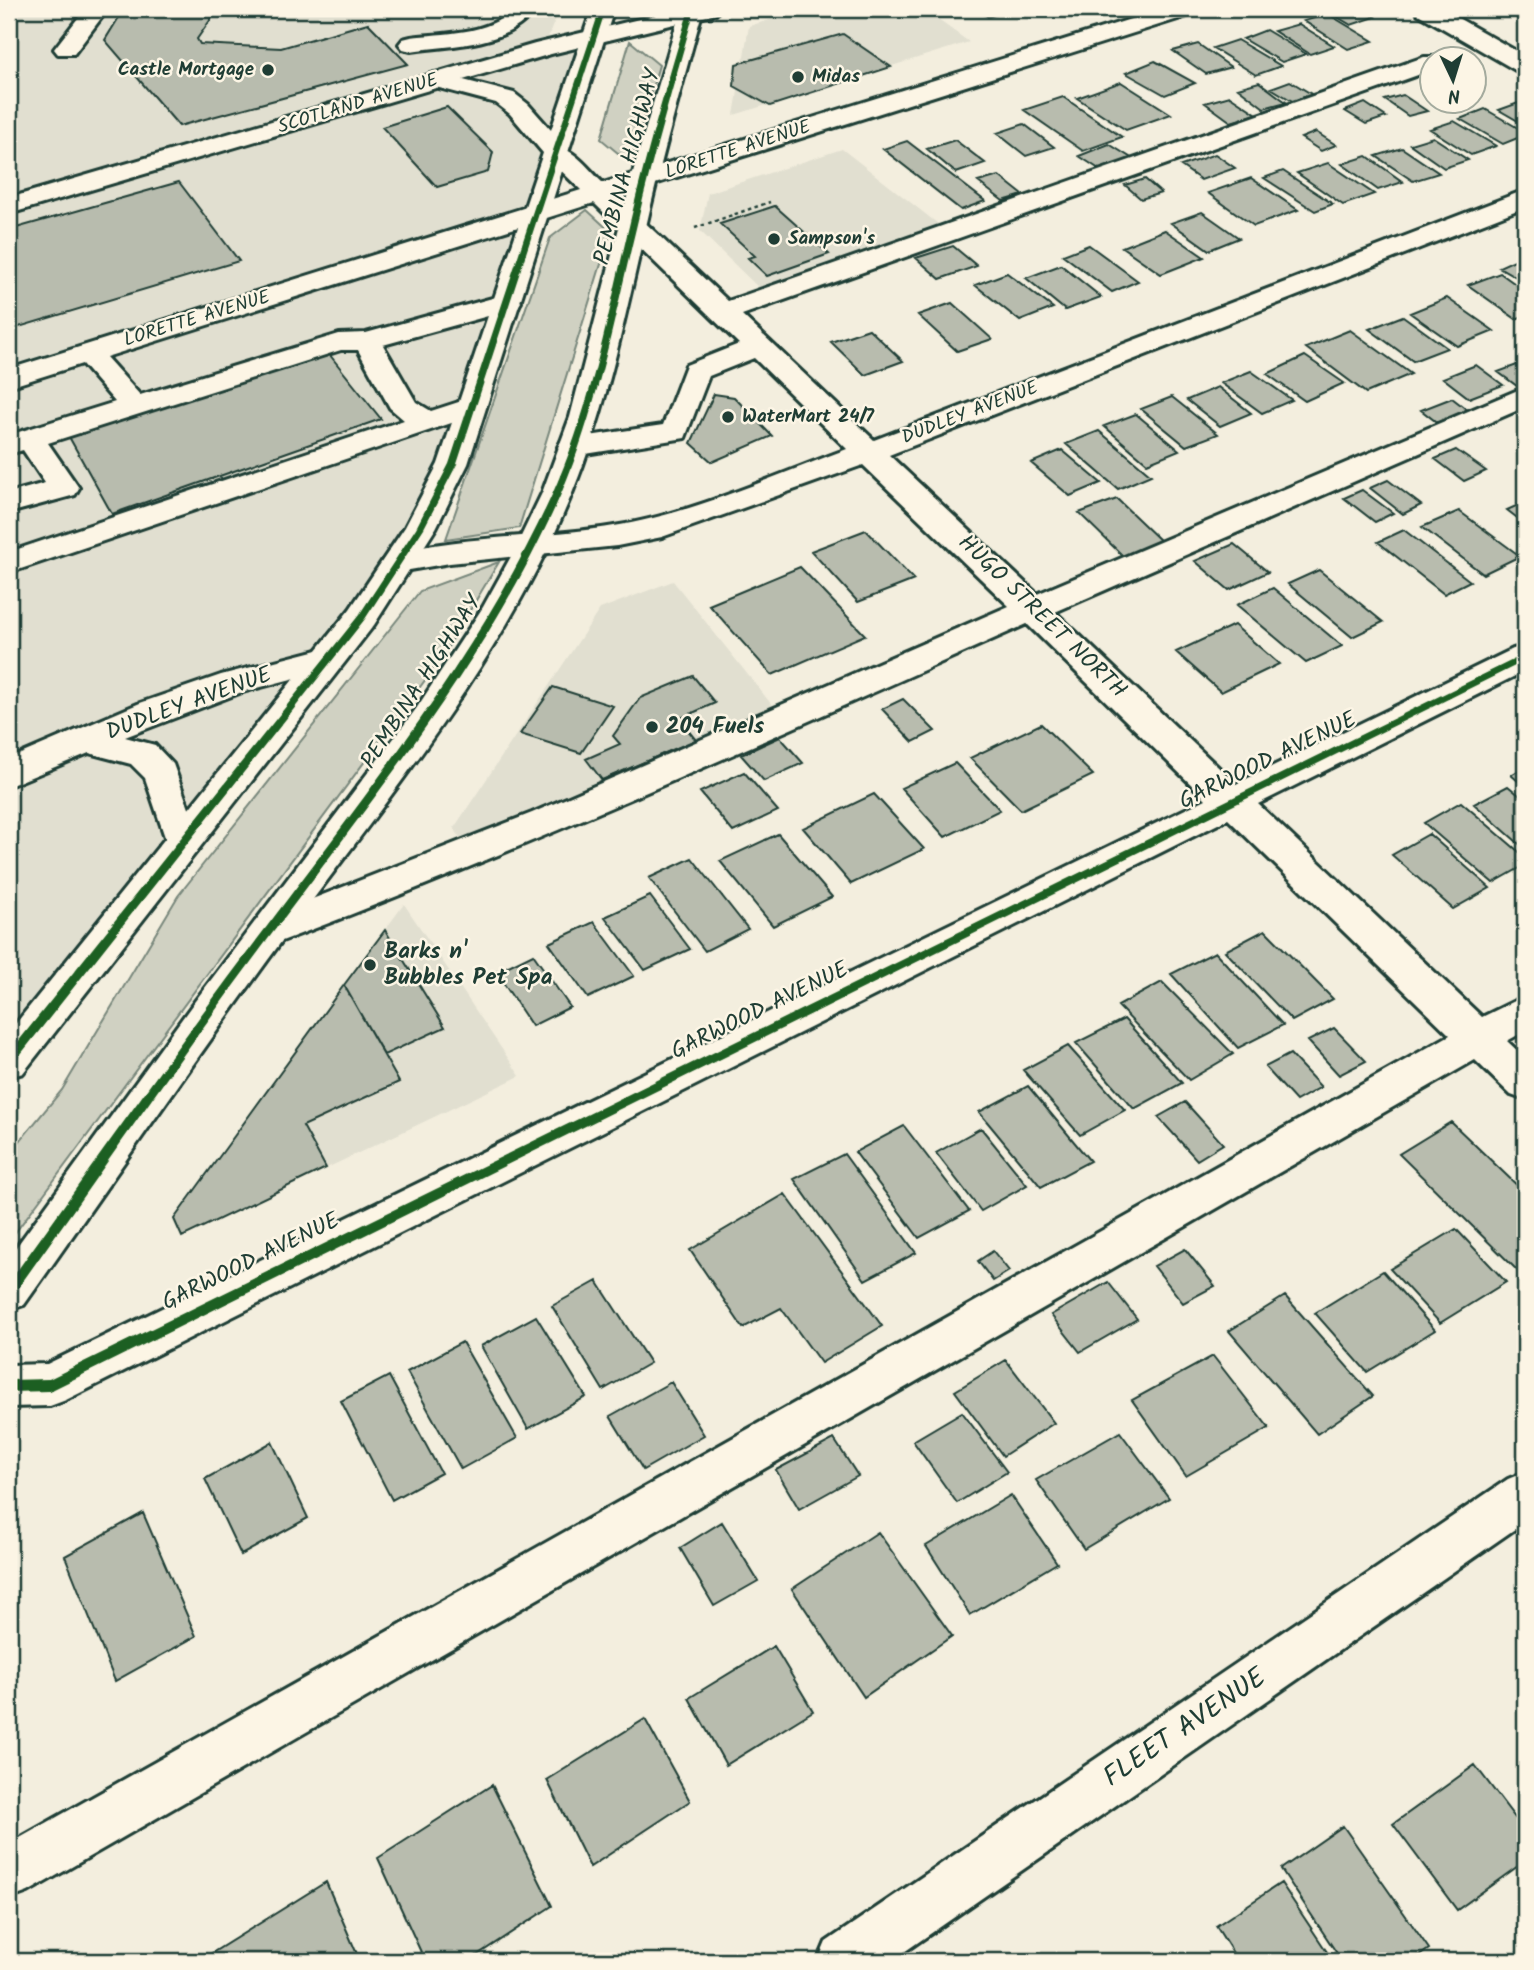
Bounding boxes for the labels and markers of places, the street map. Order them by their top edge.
place label: Castle Mortgage [118,55,254,85]
marker: Castle Mortgage [260,62,276,78]
place label: Midas [812,62,860,92]
marker: Midas [790,69,806,85]
place label: Sampson's [788,224,875,254]
marker: Sampson's [766,231,782,247]
place label: WaterMart 24/7 [742,402,875,432]
marker: WaterMart 24/7 [720,409,736,425]
place label: 204 Fuels [666,709,765,745]
marker: 204 Fuels [644,719,660,735]
place label: Barks n' Bubbles Pet Spa [384,934,553,996]
marker: Barks n' Bubbles Pet Spa [362,957,378,973]

